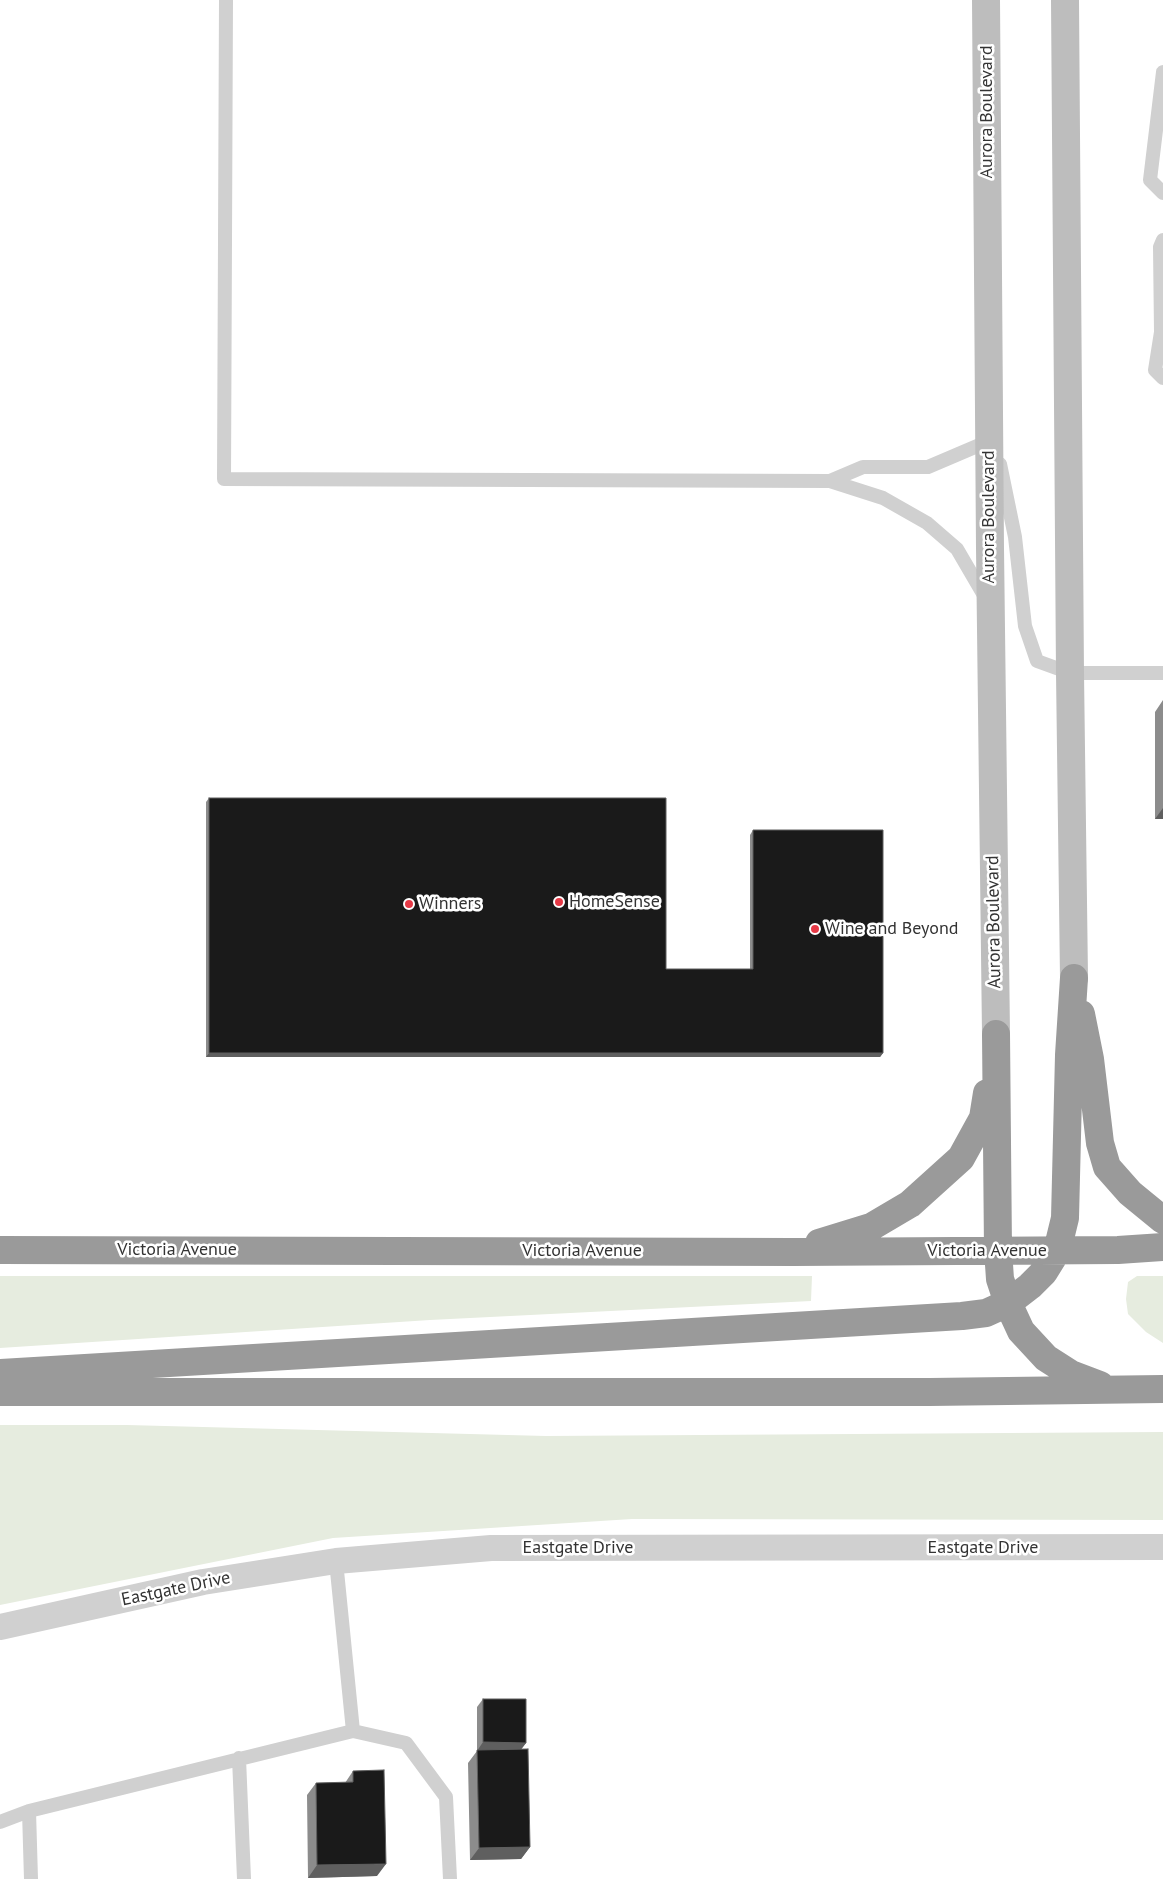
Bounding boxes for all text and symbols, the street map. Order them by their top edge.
street label: Aurora Boulevard [976,45,998,179]
street label: Aurora Boulevard [978,450,1000,584]
street label: Aurora Boulevard [982,855,1006,989]
place label: HomeSense [569,891,660,913]
place label: Winners [419,893,481,915]
marker: HomeSense [553,896,565,908]
marker: Winners [403,898,415,910]
place label: Wine and Beyond [825,918,958,940]
marker: Wine and Beyond [809,923,821,935]
street label: Victoria Avenue [117,1239,237,1261]
street label: Victoria Avenue [522,1240,642,1262]
street label: Victoria Avenue [927,1240,1047,1262]
street label: Eastgate Drive [523,1537,633,1559]
street label: Eastgate Drive [928,1537,1038,1559]
street label: Eastgate Drive [120,1567,232,1611]

